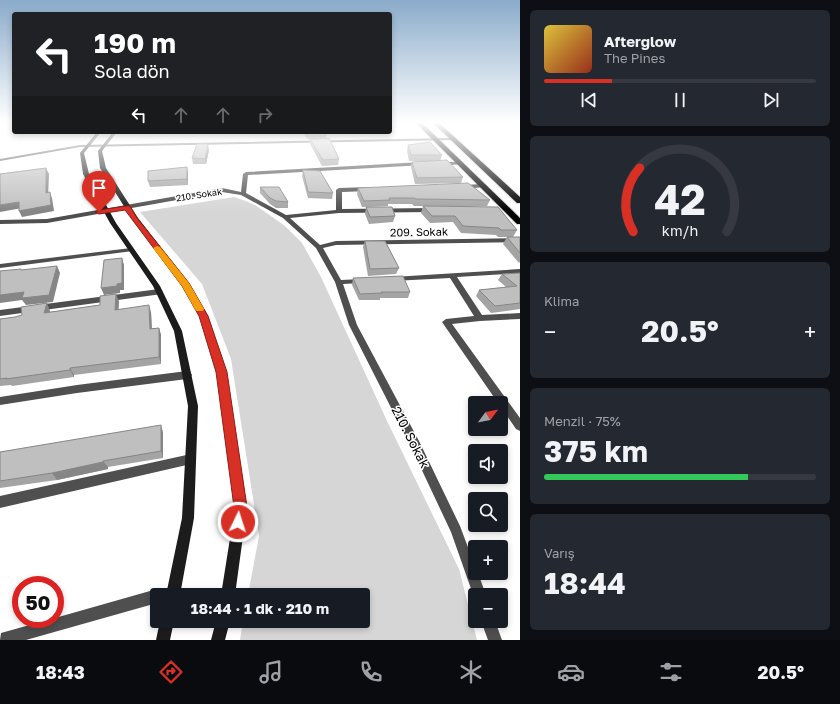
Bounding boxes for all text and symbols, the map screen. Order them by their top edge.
text: 190 m [94,26,176,59]
icon: left [28,28,80,80]
text: Afterglow [604,32,676,50]
text: The Pines [604,50,665,66]
text: Sola dön [94,60,170,82]
icon: previous [578,89,600,111]
icon: pause [669,89,691,111]
icon: next [760,89,782,111]
icon: left [128,104,150,126]
icon: ahead [170,104,192,126]
icon: ahead [212,104,234,126]
icon: right [254,104,276,126]
pin [82,171,116,212]
text: 42 [654,174,706,224]
icon: arrive [88,177,110,199]
street label: 210. Sokak [175,185,223,204]
text: km/h [662,222,698,239]
street label: 209. Sokak [390,224,448,239]
text: Klima [544,293,579,309]
text: 20.5° [641,313,719,349]
text: − [544,318,556,345]
text: + [804,318,816,345]
north arrow [468,396,508,436]
map controls [468,396,508,628]
street label: 210. Sokak [389,403,434,471]
text: Menzil · 75% [544,413,621,429]
text: 375 km [544,433,648,469]
button: sound [468,444,508,484]
button: search [468,492,508,532]
position arrow [217,501,259,543]
button: + [468,540,508,580]
text: Varış [544,545,575,561]
text: 18:44 [544,565,626,601]
speed limit sign: 50 [12,576,64,628]
button: − [468,588,508,628]
text: 18:44 · 1 dk · 210 m [191,599,329,617]
icon: directions [157,658,185,686]
icon: music [257,658,285,686]
icon: phone [357,658,385,686]
icon: climate [457,658,485,686]
icon: car [557,658,585,686]
icon: filters [657,658,685,686]
text: 18:43 [36,661,85,683]
text: 20.5° [757,661,804,683]

